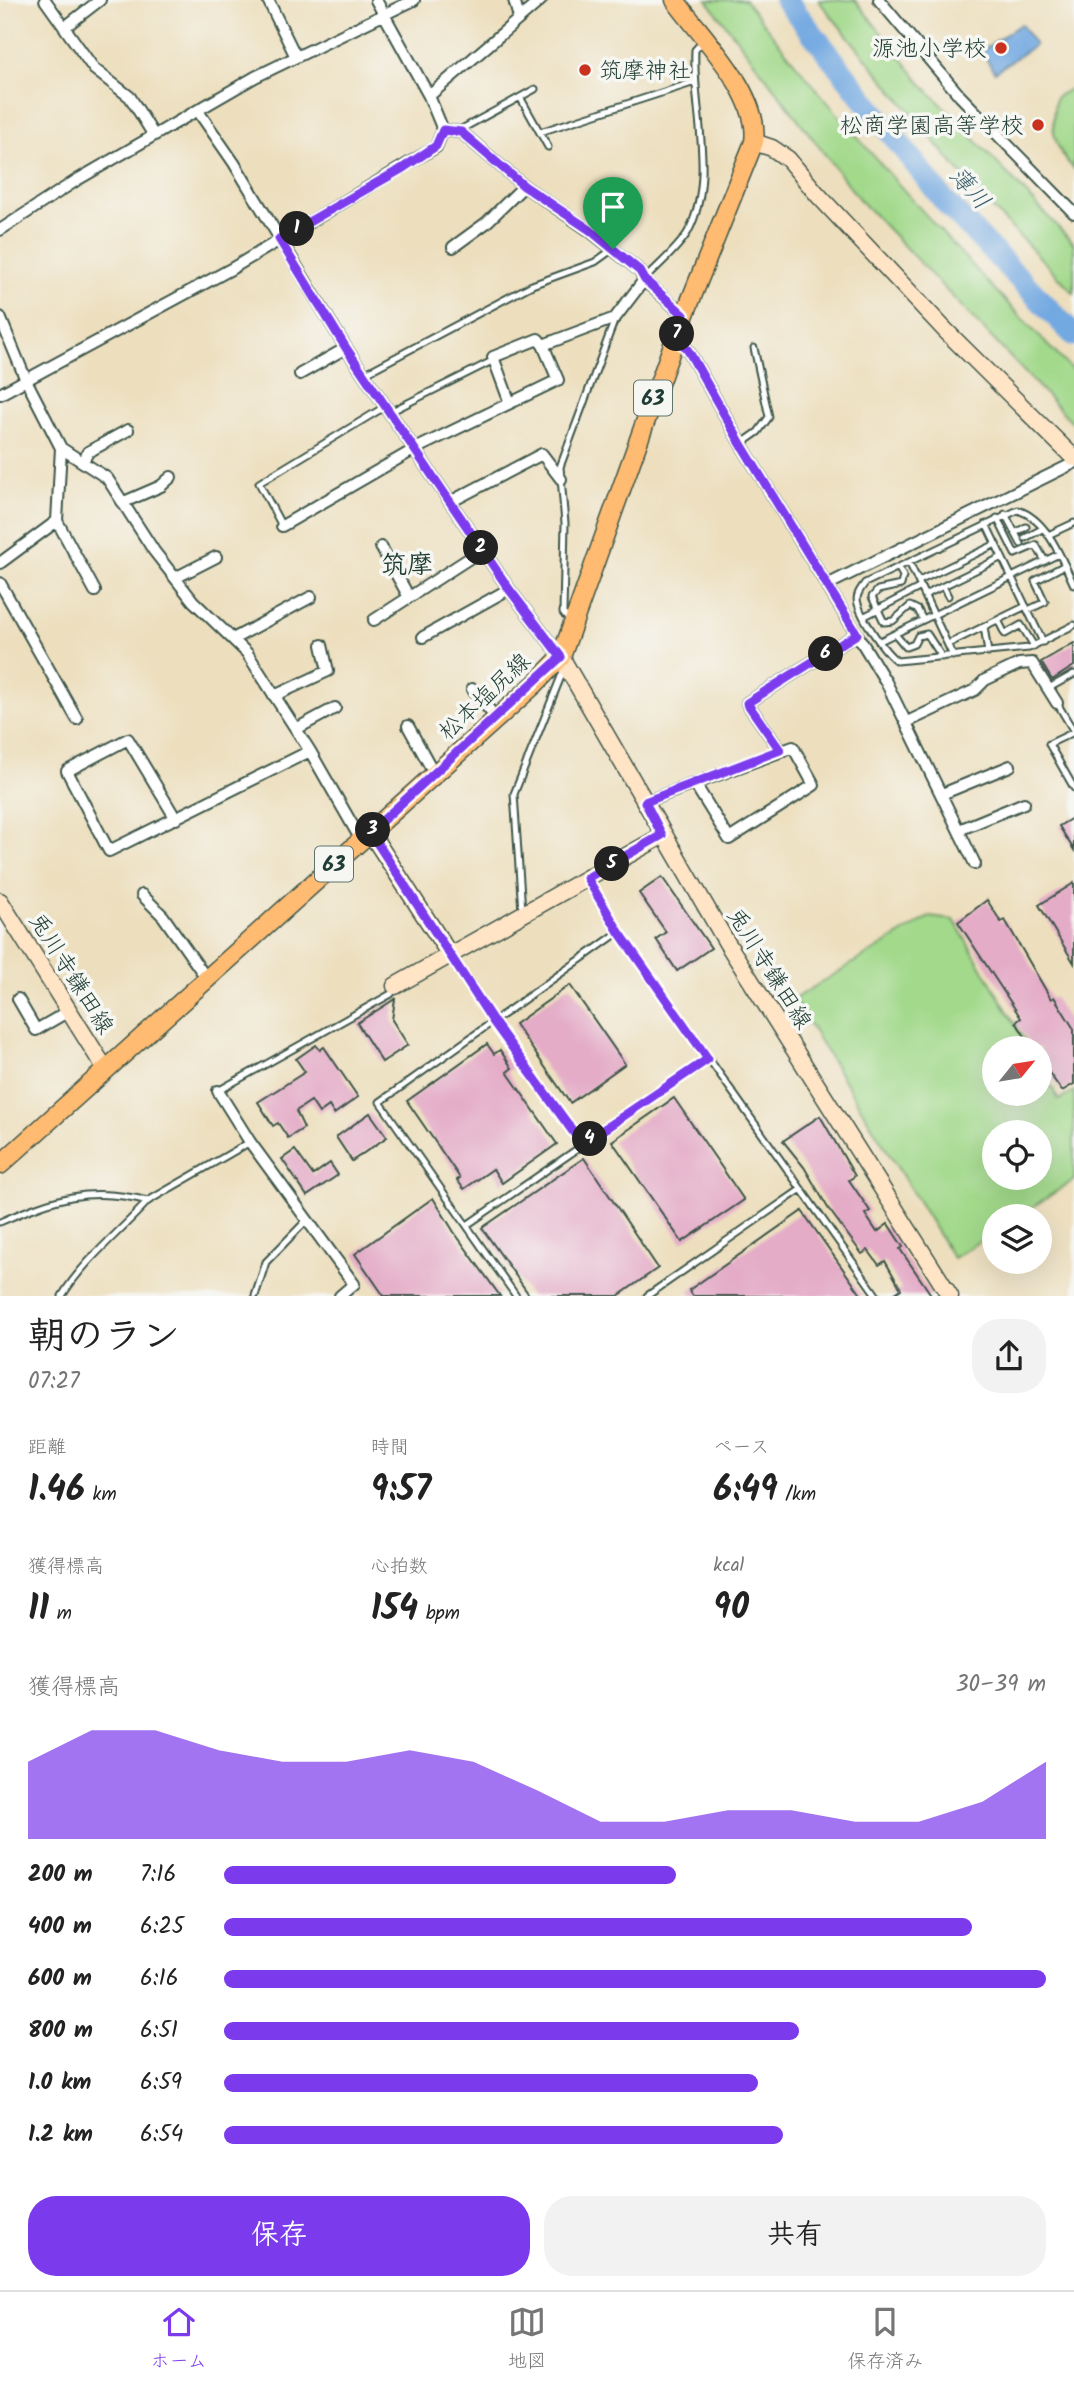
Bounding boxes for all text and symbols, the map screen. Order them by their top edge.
place label: 源池小学校 [872,32,987,68]
marker: 源池小学校 [993,40,1009,56]
place label: 筑摩神社 [599,54,691,90]
marker: 筑摩神社 [577,62,593,78]
place label: 松商学園高等学校 [840,109,1024,145]
marker: 松商学園高等学校 [1030,117,1046,133]
water label: 薄川 [938,158,999,220]
pin [583,177,643,249]
icon: arrive [594,188,632,226]
pin: 1 [280,212,314,246]
text: 1 [294,213,299,243]
pin: 7 [660,316,694,352]
text: 7 [672,318,681,348]
road number: 63 [634,380,672,416]
pin: 2 [463,530,498,566]
text: 2 [475,532,486,562]
district label: 筑摩 [381,545,433,587]
pin: 6 [808,636,844,672]
text: 6 [820,638,831,668]
street label: 松本塩尻線 [431,645,540,750]
pin: 3 [356,812,390,848]
text: 3 [367,814,378,844]
road number: 63 [315,846,353,882]
pin: 5 [594,846,630,882]
text: 5 [607,848,616,878]
street label: 兎川寺鎌田線 [716,901,820,1037]
street label: 兎川寺鎌田線 [18,906,122,1042]
north arrow [982,1036,1052,1106]
map controls [982,1036,1052,1274]
button: locate [982,1120,1052,1190]
pin: 4 [572,1122,608,1156]
text: 4 [584,1123,595,1153]
button: layers [982,1204,1052,1274]
text: 朝のラン [28,1308,180,1368]
button: share [972,1319,1046,1393]
text: 07:27 [28,1364,80,1400]
text: 距離 [28,1433,66,1463]
text: 時間 [371,1433,409,1463]
text: ペース [713,1433,769,1463]
text: 1.46 [28,1463,85,1519]
text: 9:57 [371,1463,431,1519]
text: 6:49 [713,1463,778,1519]
text: km [85,1480,117,1510]
text: /km [778,1480,816,1510]
text: kcal [713,1551,744,1581]
text: 獲得標高 [28,1552,104,1582]
text: 心拍数 [371,1552,428,1582]
text: 90 [713,1581,749,1637]
text: 11 [28,1582,49,1638]
text: 154 [371,1582,418,1638]
text: m [49,1599,72,1629]
text: bpm [418,1599,460,1629]
text: 30–39 m [955,1667,1046,1703]
text: 獲得標高 [28,1670,120,1706]
text: 200 m [28,1857,93,1893]
text: 7:16 [140,1857,176,1893]
text: 400 m [28,1909,92,1945]
text: 6:25 [140,1909,184,1945]
text: 600 m [28,1961,92,1997]
text: 6:16 [140,1961,178,1997]
text: 800 m [28,2013,93,2049]
text: 6:51 [140,2013,178,2049]
text: 1.0 km [28,2065,91,2101]
text: 6:59 [140,2065,182,2101]
text: 1.2 km [28,2117,93,2153]
text: 6:54 [140,2117,183,2153]
button: 保存 [28,2196,530,2276]
button: 共有 [544,2196,1046,2276]
tab: ホーム [151,2303,207,2377]
tab: 地図 [508,2303,546,2377]
tab: 保存済み [847,2303,923,2377]

